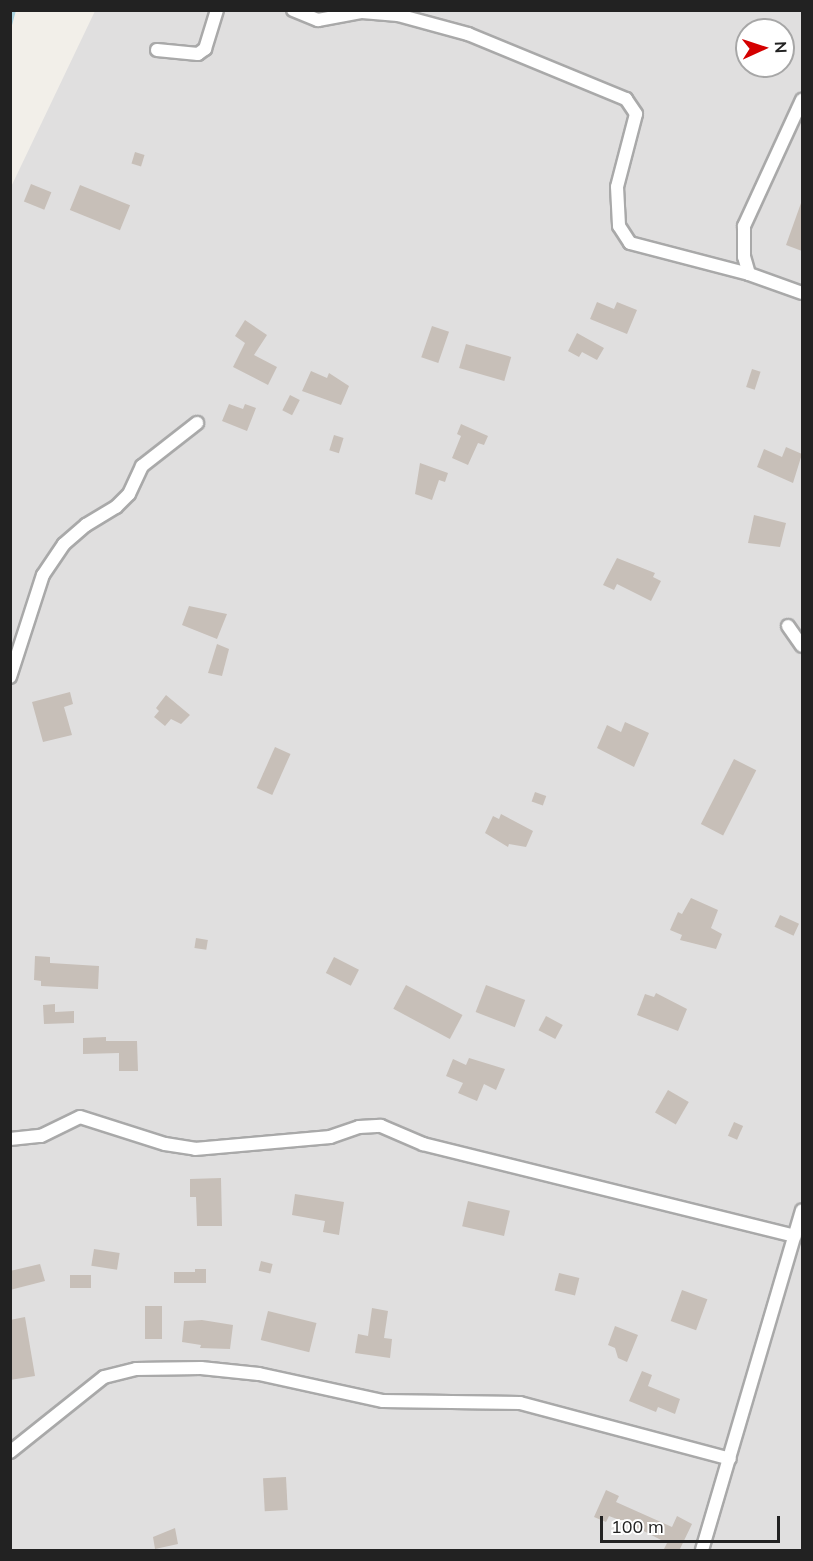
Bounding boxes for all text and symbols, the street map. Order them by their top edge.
north arrow [735,18,795,78]
text: N [771,41,791,54]
scale bar [603,1504,783,1542]
text: 100 m [611,1515,664,1538]

